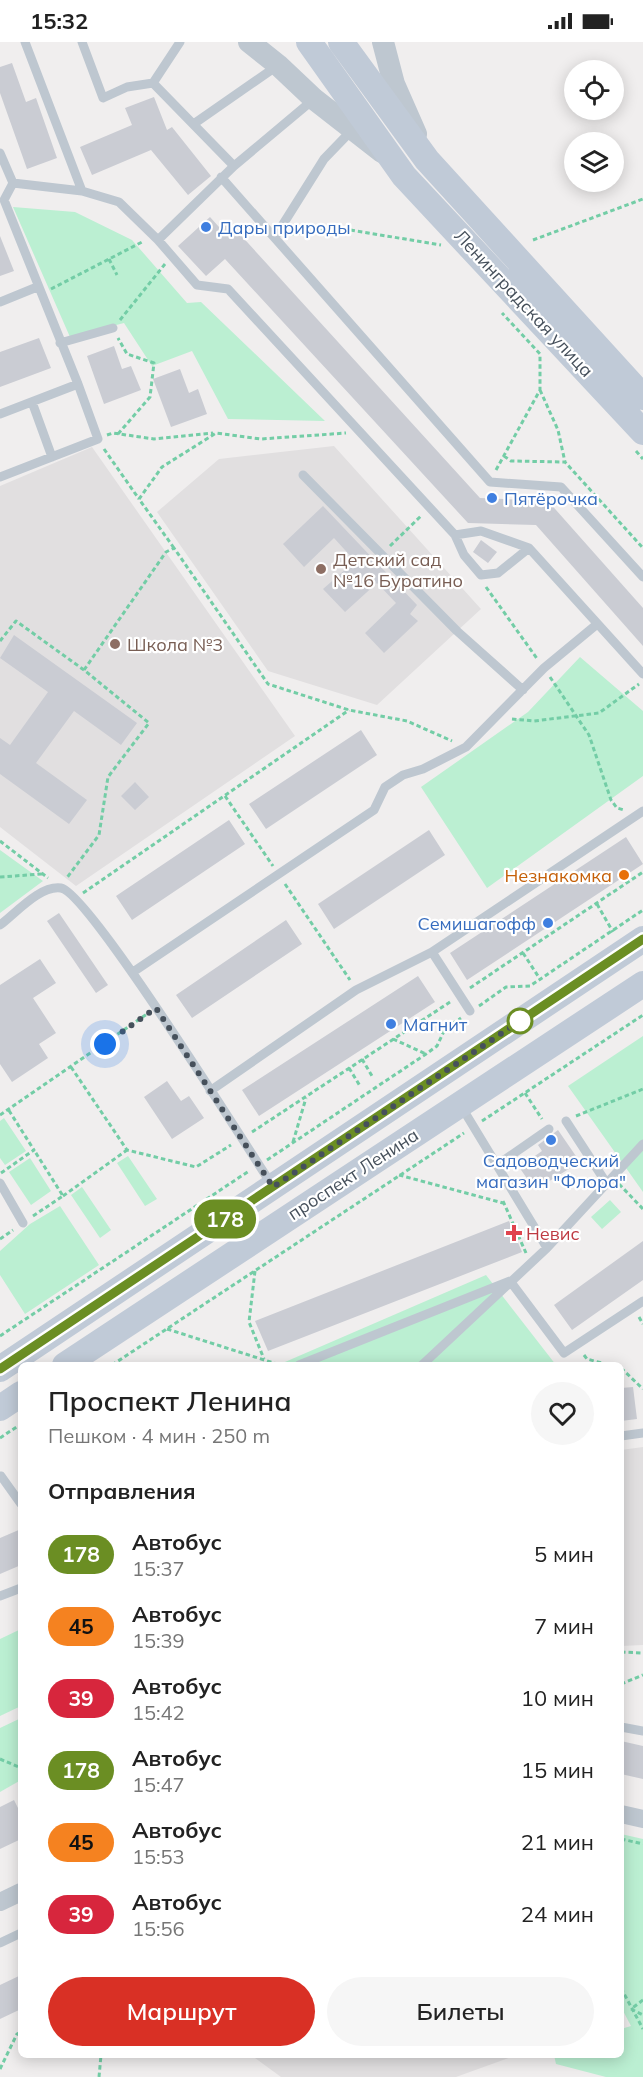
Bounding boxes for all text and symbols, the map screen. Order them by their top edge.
text: 15:32 [30,7,88,35]
map controls [564,60,624,192]
button: locate [564,60,624,120]
button: layers [564,132,624,192]
place label: Дары природы [218,216,351,239]
marker: Дары природы [199,220,213,234]
street label: Ленинградская улица [450,224,598,382]
place label: Пятёрочка [504,487,598,510]
marker: Пятёрочка [485,491,499,505]
place label: Детский сад №16 Буратино [333,548,463,592]
marker: Детский сад №16 Буратино [314,562,328,576]
place label: Школа №3 [127,633,223,656]
marker: Школа №3 [108,637,122,651]
place label: Незнакомка [504,864,612,887]
marker: Незнакомка [617,868,631,882]
place label: Семишагофф [418,912,536,935]
marker: Семишагофф [541,916,555,930]
unlabelled marker [507,1008,533,1034]
place label: Магнит [403,1013,468,1036]
marker: Магнит [384,1017,398,1031]
your location [90,1029,120,1059]
street label: проспект Ленина [283,1123,423,1225]
marker: Садоводческий магазин "Флора" [544,1133,558,1147]
place label: Садоводческий магазин "Флора" [476,1149,626,1193]
line badge: 178 [190,1200,260,1238]
text: 178 [206,1206,244,1232]
place label: Невис [526,1222,580,1245]
marker: Невис [507,1226,521,1240]
button: heart [531,1382,594,1445]
text: Проспект Ленина [48,1383,292,1418]
text: Пешком · 4 мин · 250 m [48,1423,270,1448]
text: Отправления [48,1477,196,1505]
text: Автобус [132,1528,222,1556]
text: 5 мин [534,1540,594,1568]
text: 178 [62,1541,100,1567]
text: 15:37 [132,1556,185,1581]
text: Автобус [132,1600,222,1628]
text: 7 мин [534,1612,594,1640]
text: 45 [68,1613,94,1639]
text: 15:39 [132,1628,185,1653]
text: Автобус [132,1672,222,1700]
text: 10 мин [521,1684,594,1712]
text: 39 [68,1685,94,1711]
text: 15:42 [132,1700,185,1725]
text: Автобус [132,1744,222,1772]
text: 15 мин [521,1756,594,1784]
text: 178 [62,1757,100,1783]
text: 15:47 [132,1772,185,1797]
text: Автобус [132,1816,222,1844]
text: 21 мин [521,1828,594,1856]
text: 45 [68,1829,94,1855]
text: 15:53 [132,1844,185,1869]
text: Автобус [132,1888,222,1916]
text: 24 мин [521,1900,594,1928]
text: 39 [68,1901,94,1927]
text: 15:56 [132,1916,185,1941]
button: Маршрут [48,1977,315,2046]
button: Билеты [327,1977,594,2046]

